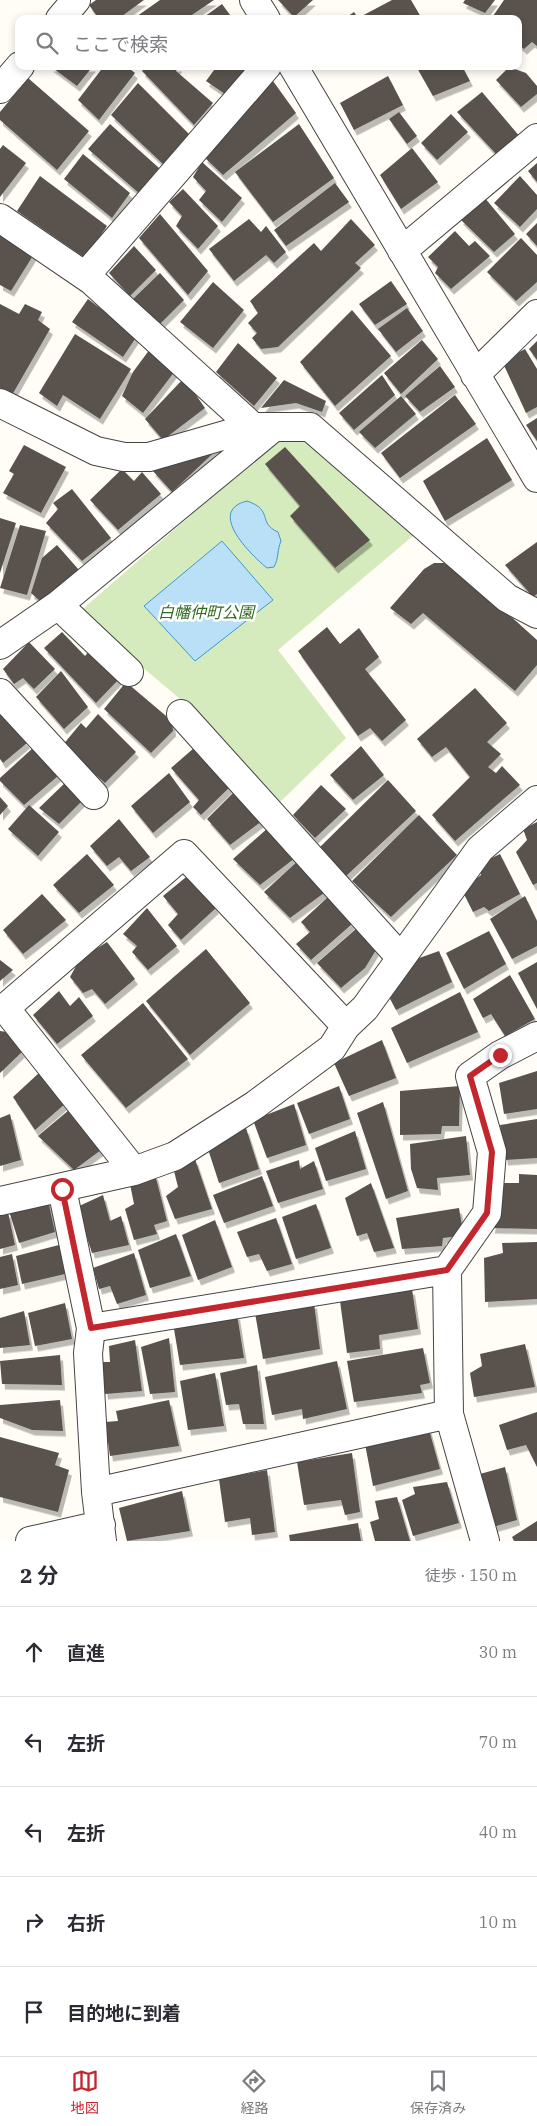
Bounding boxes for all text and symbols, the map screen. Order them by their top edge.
search box [15,15,522,70]
icon: search [33,29,61,57]
text: ここで検索 [73,32,168,56]
park label: 白幡仲町公園 [158,602,256,622]
route end [489,1044,512,1067]
route start [51,1178,74,1201]
text: 2 分 [20,1561,58,1589]
text: 徒歩 · 150 m [425,1565,517,1585]
icon: ahead [20,1638,48,1666]
text: 直進 [67,1641,105,1665]
text: 30 m [479,1642,517,1662]
icon: left [20,1728,48,1756]
text: 左折 [67,1731,105,1755]
text: 70 m [479,1732,517,1752]
icon: left [20,1818,48,1846]
text: 左折 [67,1821,105,1845]
text: 40 m [479,1822,517,1842]
icon: right [20,1908,48,1936]
text: 右折 [67,1911,105,1935]
text: 10 m [479,1912,517,1932]
icon: arrive [20,1998,48,2026]
text: 目的地に到着 [67,2001,181,2025]
tab: 地図 [71,2067,99,2117]
tab: 経路 [240,2067,268,2117]
tab: 保存済み [410,2067,466,2117]

